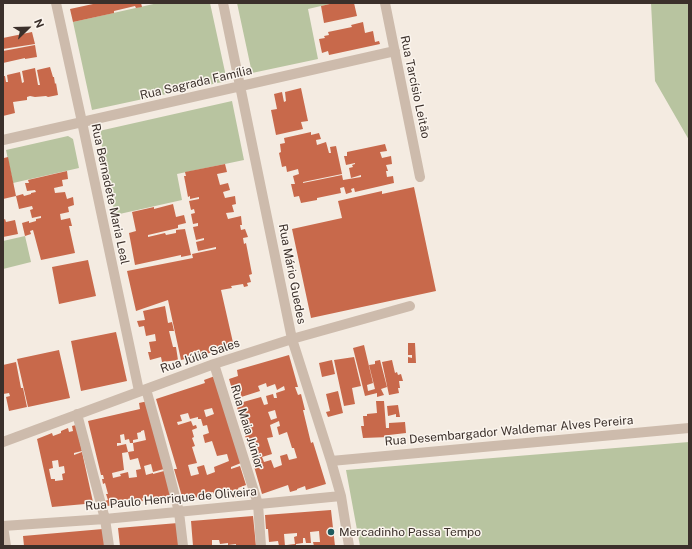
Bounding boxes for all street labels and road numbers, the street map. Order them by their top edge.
street label: Rua Tarcísio Leitão [397,34,433,140]
street label: Rua Sagrada Família [139,63,253,103]
street label: Rua Bernadete Maria Leal [88,122,132,266]
street label: Rua Mário Guedes [275,223,309,325]
street label: Rua Júlia Sales [158,336,242,376]
street label: Rua Maia Júnior [227,383,267,471]
street label: Rua Desembargador Waldemar Alves Pereira [384,413,634,449]
street label: Rua Paulo Henrique de Oliveira [85,484,257,514]

